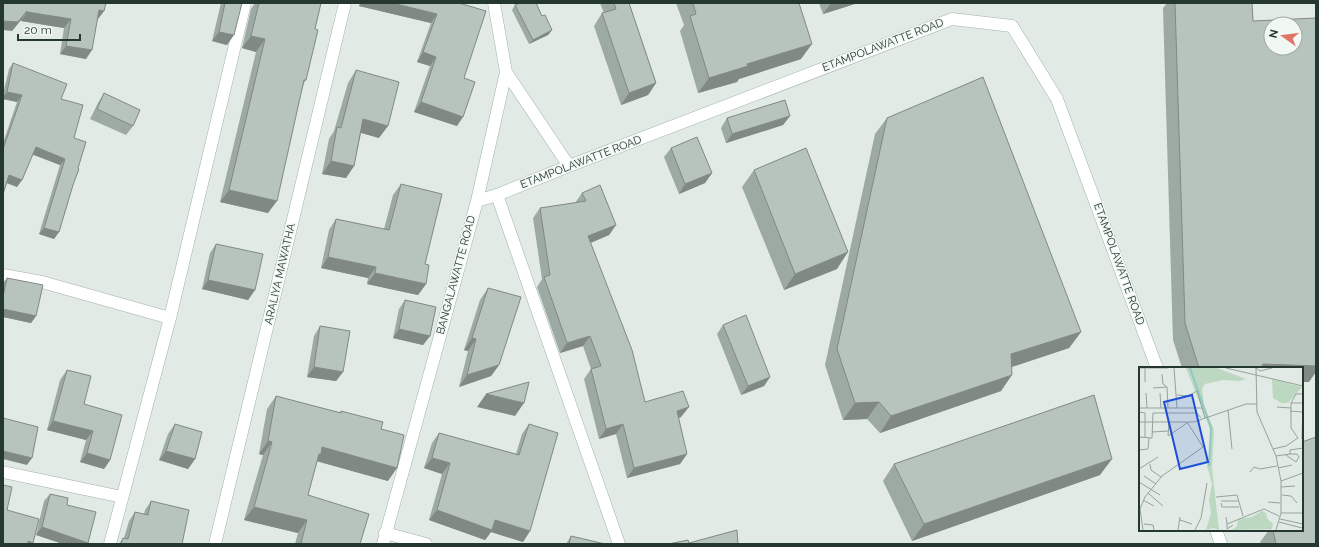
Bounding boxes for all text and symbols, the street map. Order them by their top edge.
scale bar [18,16,80,42]
street label: ETAMPOLAWATTE ROAD [820,16,946,74]
north arrow [1263,16,1303,56]
text: 20 m [24,23,52,37]
text: N [1266,28,1281,39]
street label: ETAMPOLAWATTE ROAD [518,133,644,191]
street label: ETAMPOLAWATTE ROAD [1091,201,1147,327]
street label: BANGALAWATTE ROAD [434,214,478,336]
street label: ARALIYA MAWATHA [262,222,298,326]
inset map [1139,367,1303,531]

